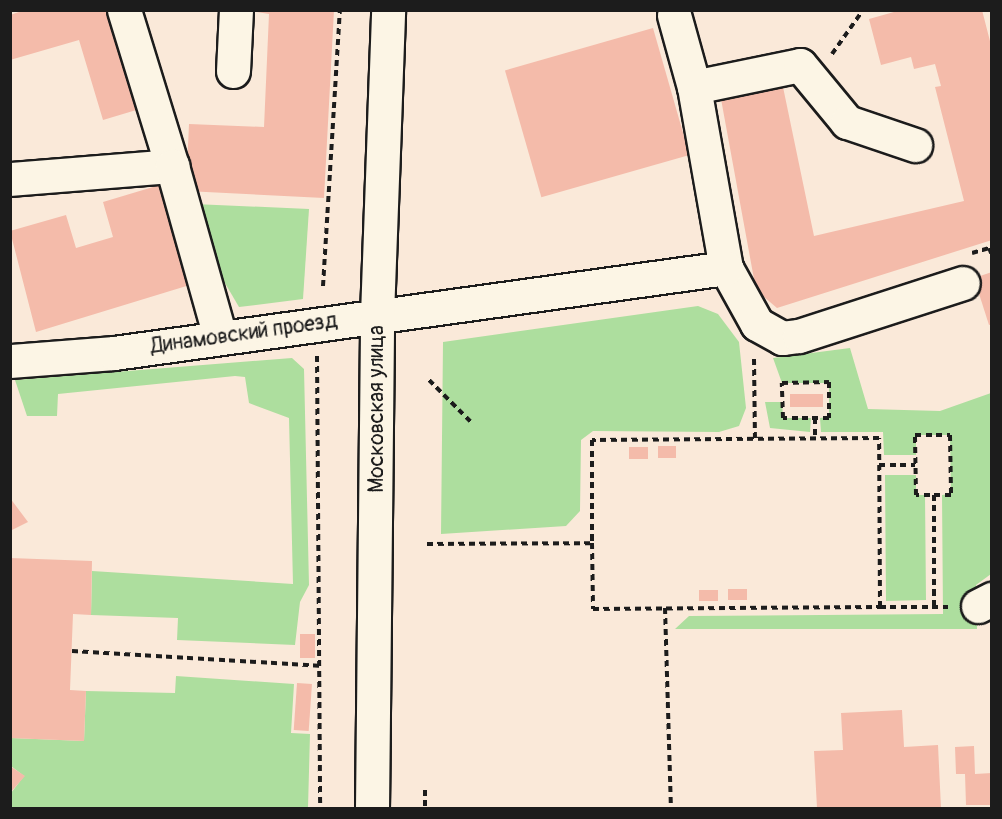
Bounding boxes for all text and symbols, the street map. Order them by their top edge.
street label: Динамовский проезд [149,308,339,360]
street label: Московская улица [364,325,390,493]

